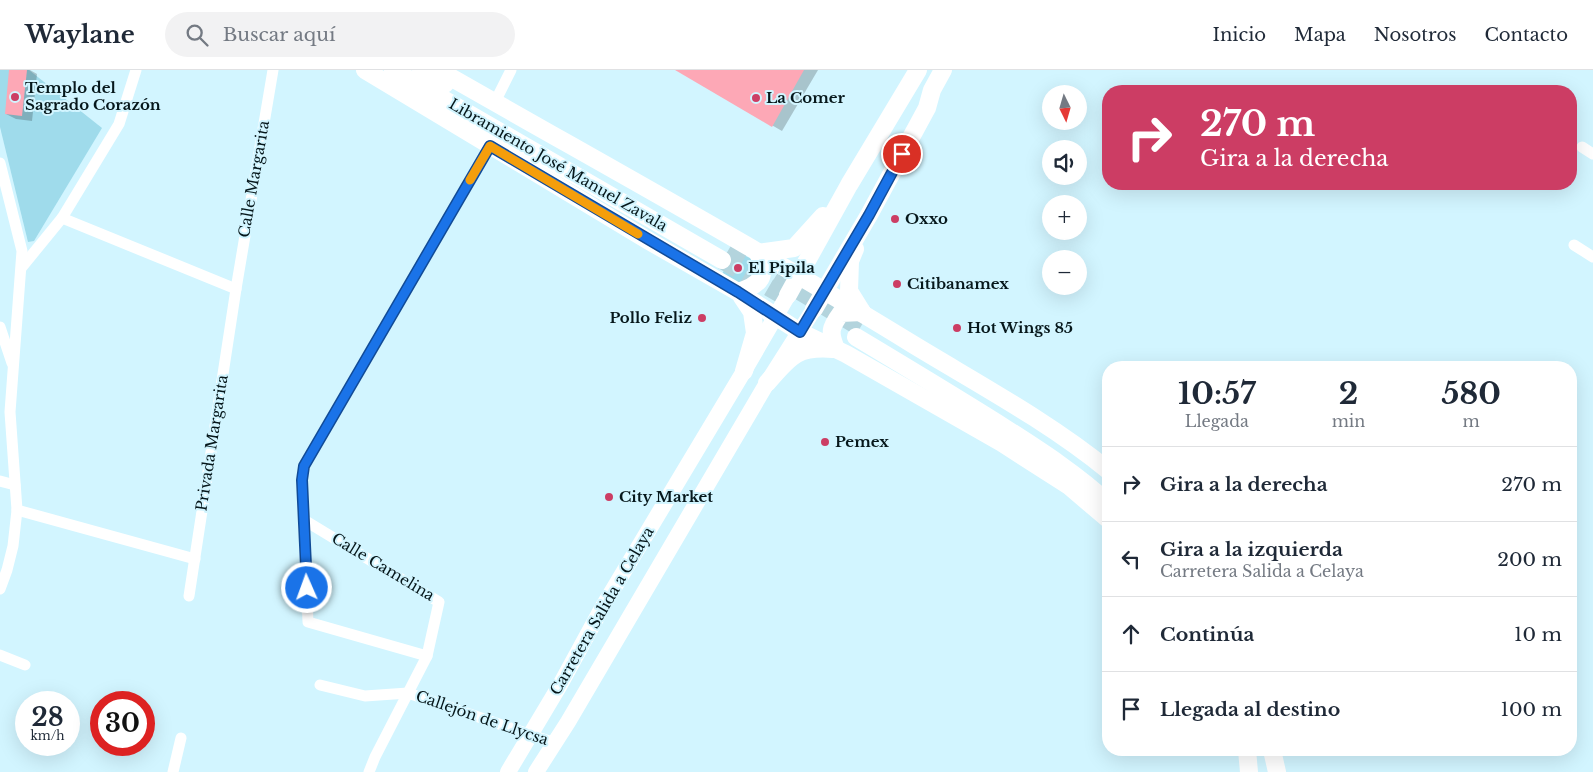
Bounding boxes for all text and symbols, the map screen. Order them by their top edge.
search box [165,12,515,57]
text: Waylane [25,20,135,49]
icon: search [183,21,211,49]
text: Buscar aquí [223,23,335,46]
text: Inicio [1212,24,1266,46]
text: Mapa [1294,24,1346,46]
text: Nosotros [1374,24,1456,46]
text: Contacto [1484,24,1568,46]
place label: Templo del Sagrado Corazón [25,78,161,114]
north arrow [1042,85,1088,130]
map controls [1042,85,1087,295]
place label: La Comer [766,88,846,107]
marker: Templo del Sagrado Corazón [9,91,21,103]
marker: La Comer [750,92,762,104]
street label: Libramiento José Manuel Zavala [446,94,671,235]
text: 270 m [1200,102,1315,145]
icon: right [1117,105,1182,170]
street label: Calle Margarita [234,118,273,239]
pin [881,133,923,175]
icon: arrive [888,140,916,168]
button: sound [1042,140,1087,185]
text: Gira a la derecha [1200,145,1389,172]
button: + [1042,195,1087,240]
place label: Oxxo [905,209,948,228]
marker: Oxxo [889,213,901,225]
button: − [1042,250,1087,295]
place label: El Pipila [748,258,815,277]
marker: El Pipila [732,262,744,274]
place label: Citibanamex [907,274,1009,293]
marker: Citibanamex [891,278,903,290]
place label: Pollo Feliz [609,308,692,327]
marker: Pollo Feliz [696,312,708,324]
place label: Hot Wings 85 [967,318,1073,337]
marker: Hot Wings 85 [951,322,963,334]
street label: Privada Margarita [191,373,232,512]
text: 10:57 [1178,375,1256,412]
text: 2 [1339,375,1358,412]
text: 580 [1441,375,1501,412]
text: Llegada [1185,411,1249,431]
text: min [1332,411,1365,431]
text: m [1463,411,1480,431]
place label: Pemex [835,432,889,451]
marker: Pemex [819,436,831,448]
icon: right [1117,470,1145,498]
text: Gira a la derecha [1160,473,1328,496]
text: 270 m [1501,473,1562,496]
place label: City Market [619,487,713,506]
marker: City Market [603,491,615,503]
street label: Carretera Salida a Celaya [546,523,658,698]
street label: Calle Camelina [328,528,439,605]
text: Gira a la izquierda [1160,538,1343,561]
icon: left [1117,545,1145,573]
text: 200 m [1497,548,1562,571]
position arrow [280,561,332,613]
text: Carretera Salida a Celaya [1160,561,1364,581]
icon: ahead [1117,620,1145,648]
text: Continúa [1160,623,1254,646]
text: 10 m [1514,623,1562,646]
street label: Callejón de Llycsa [413,686,552,749]
speed limit sign: 30 [90,691,155,756]
icon: arrive [1117,695,1145,723]
text: Llegada al destino [1160,698,1340,721]
text: 100 m [1501,698,1562,721]
text: 28 [31,702,64,733]
text: km/h [30,728,65,743]

